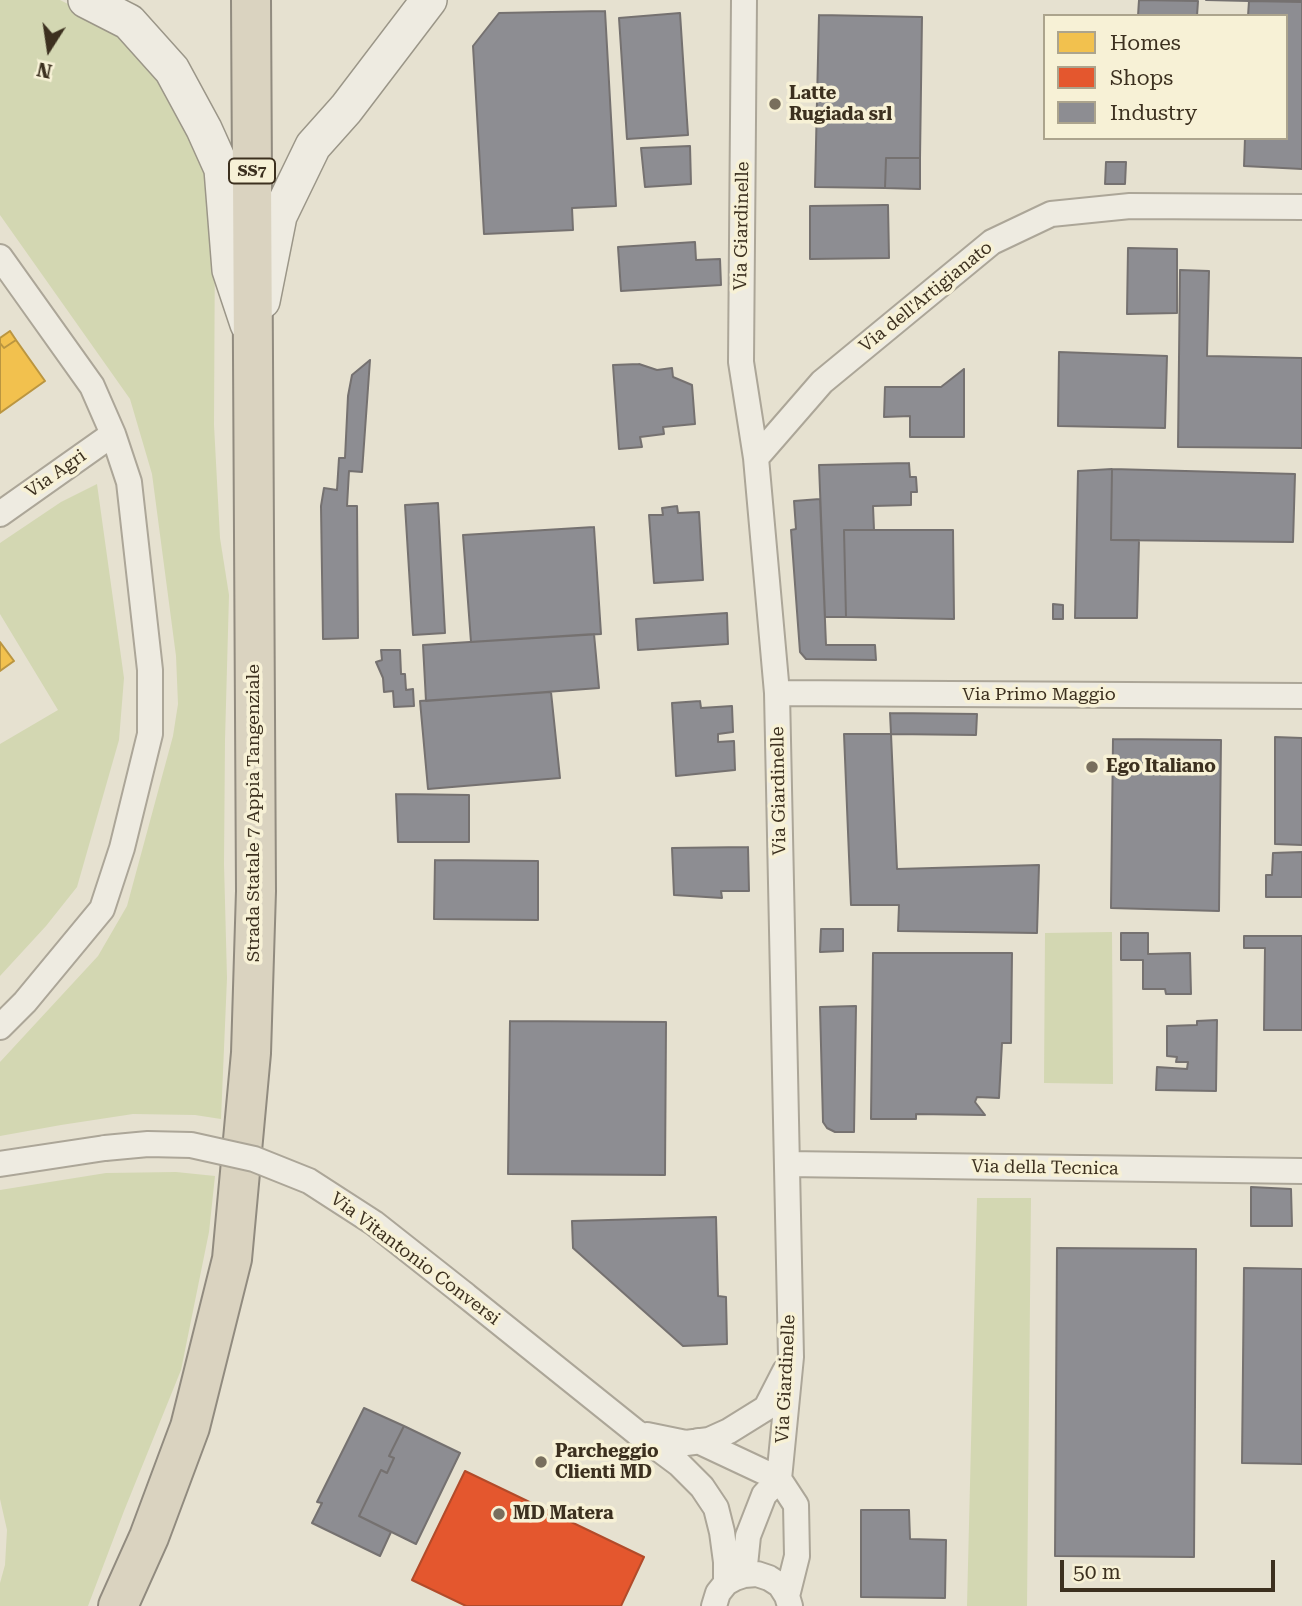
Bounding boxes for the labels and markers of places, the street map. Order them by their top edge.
place label: Latte Rugiada srl [789,83,892,126]
marker: Latte Rugiada srl [767,96,783,112]
place label: Ego Italiano [1106,756,1216,778]
marker: Ego Italiano [1084,759,1100,775]
place label: Parcheggio Clienti MD [555,1441,659,1484]
marker: Parcheggio Clienti MD [533,1454,549,1470]
place label: MD Matera [513,1503,613,1525]
marker: MD Matera [491,1506,507,1522]

